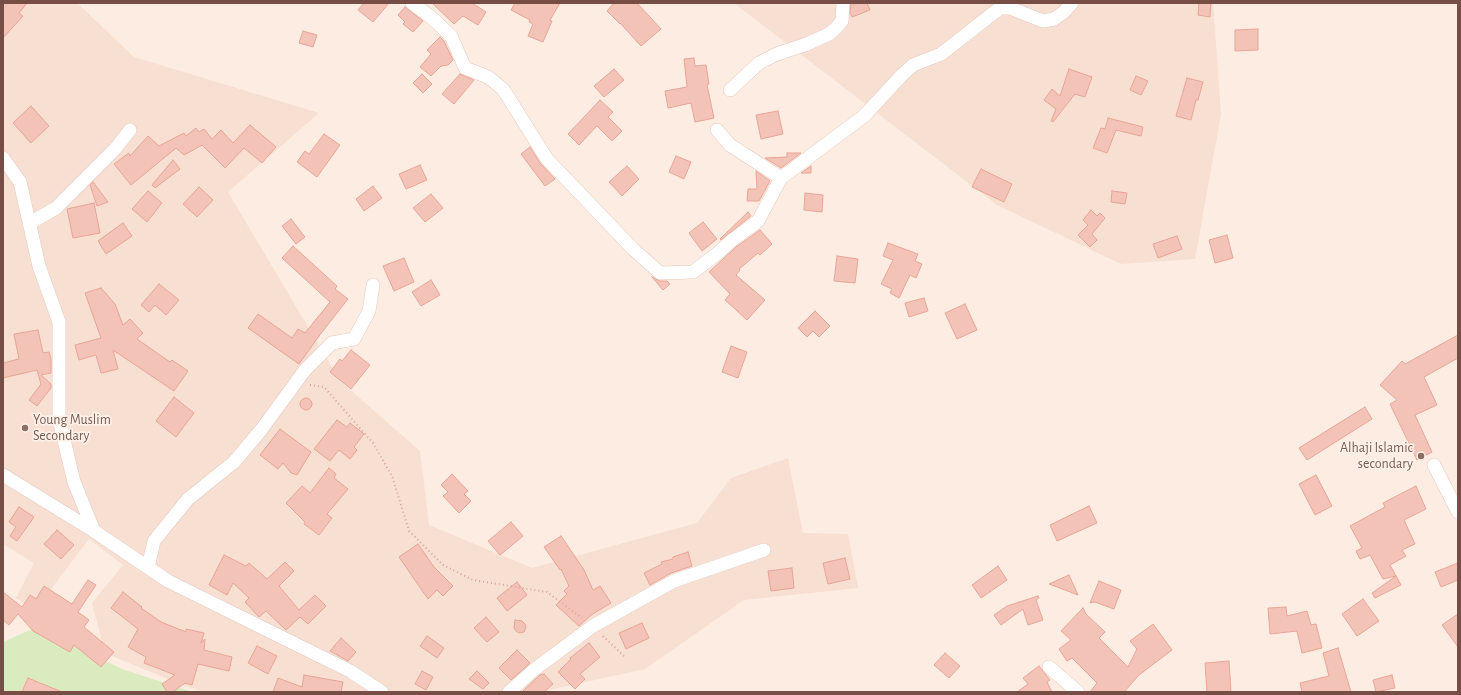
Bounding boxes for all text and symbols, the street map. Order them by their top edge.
place label: Young Muslim Secondary [33,412,111,444]
marker: Young Muslim Secondary [20,423,30,433]
place label: Alhaji Islamic secondary [1340,440,1413,472]
marker: Alhaji Islamic secondary [1416,451,1426,461]

